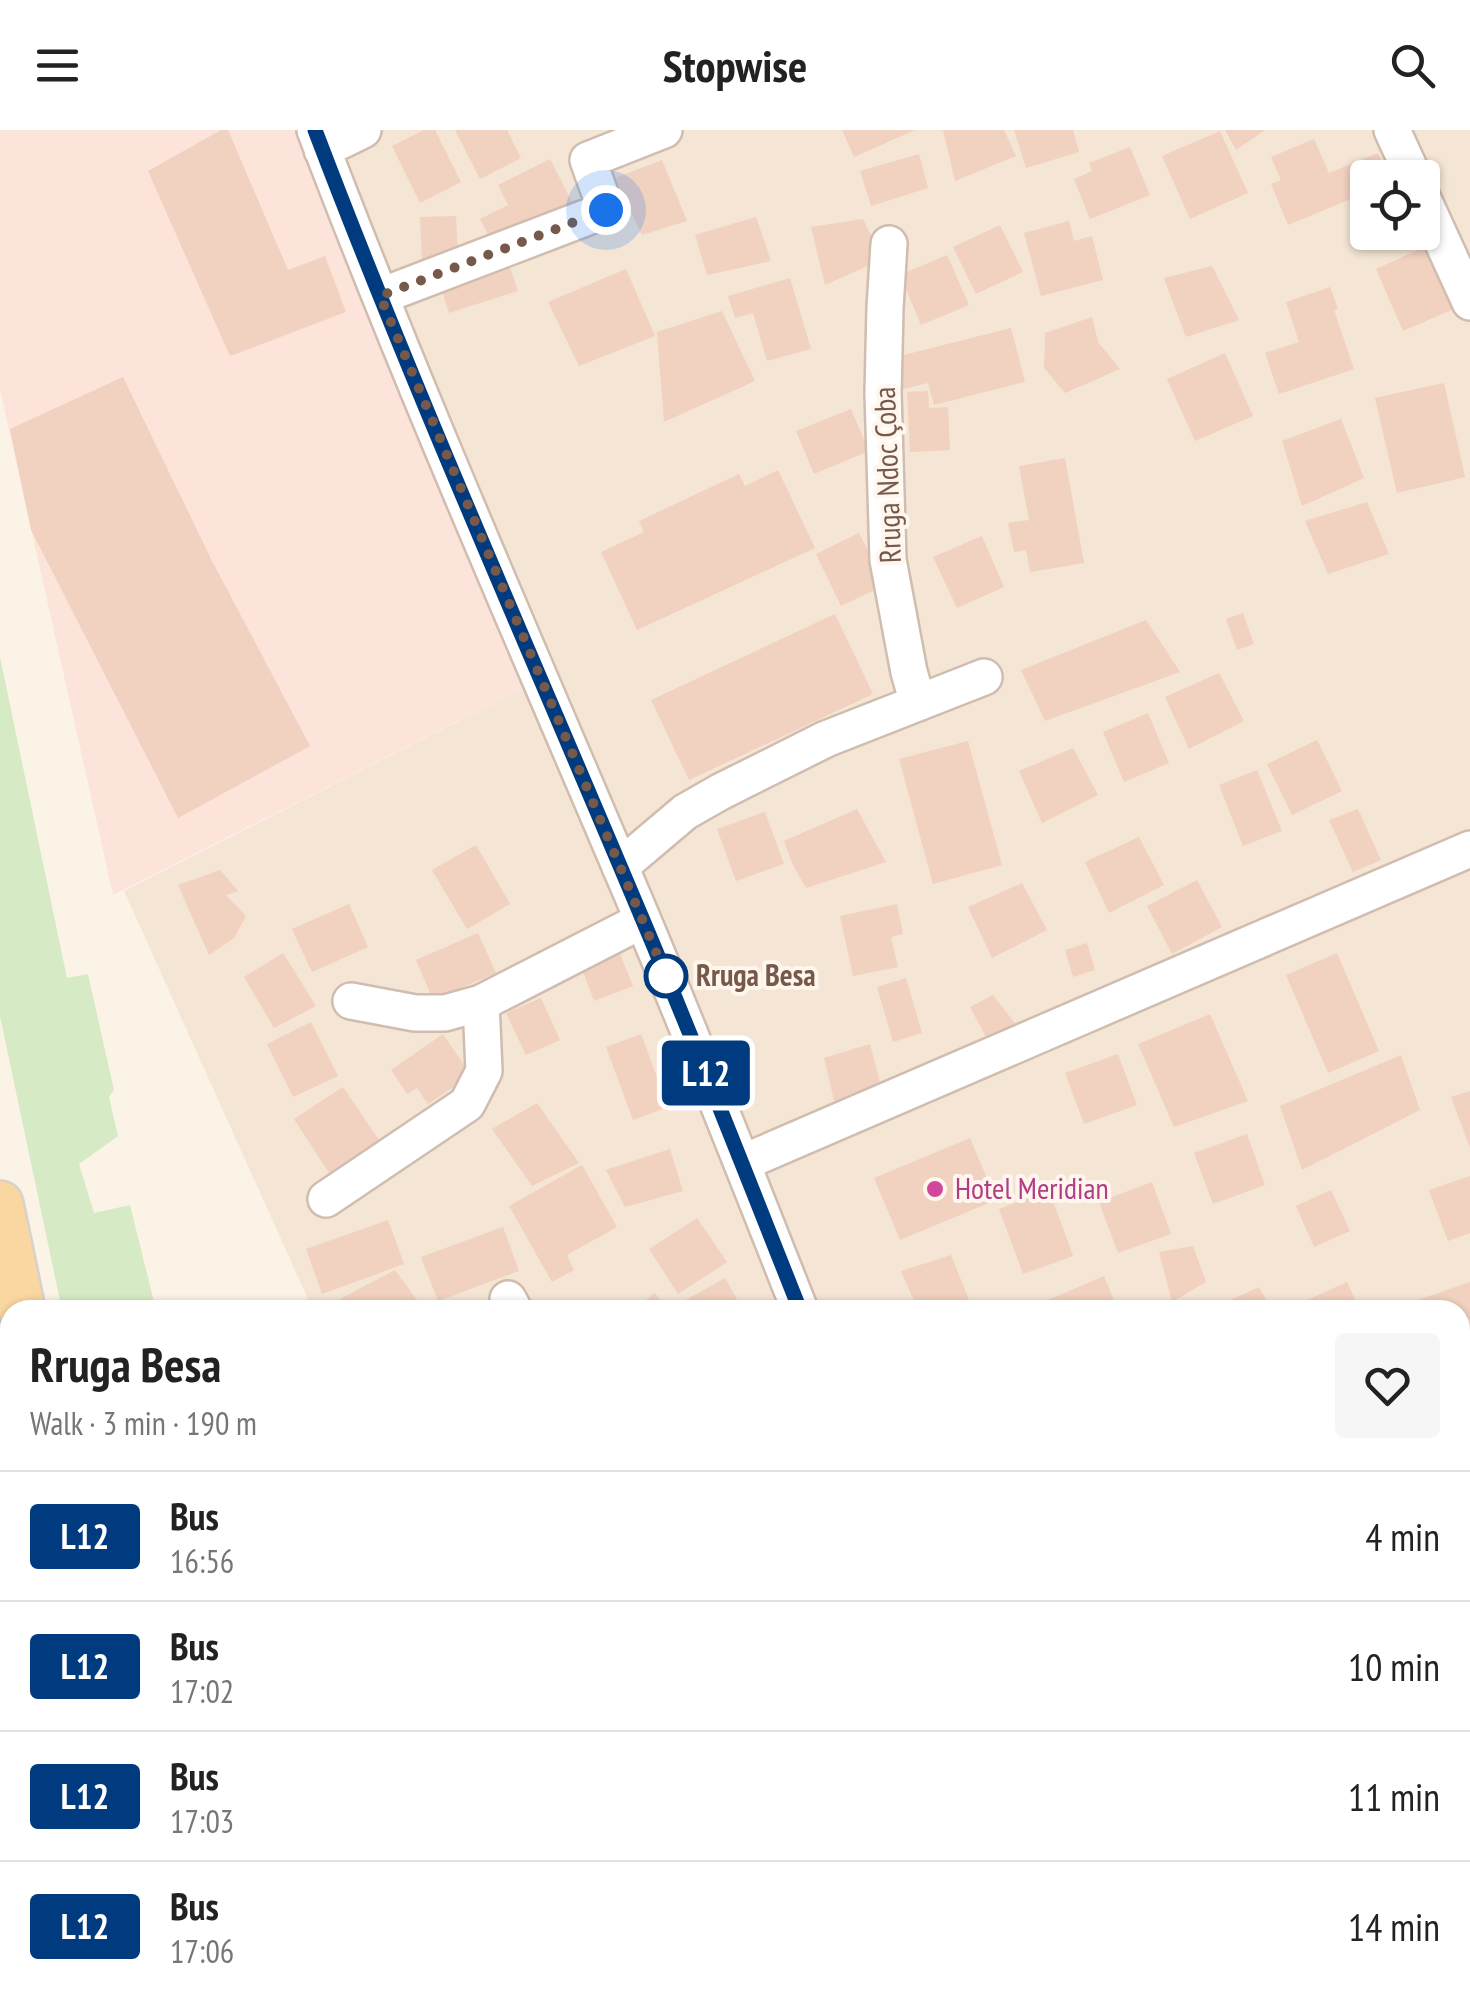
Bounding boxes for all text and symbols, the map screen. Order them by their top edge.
text: Stopwise [663,36,807,94]
icon: menu [30,38,85,93]
icon: search [1385,38,1440,93]
map controls [1350,160,1440,250]
button: locate [1350,160,1440,250]
your location [581,185,631,235]
street label: Rruga Ndoc Çoba [864,386,909,564]
marker: Rruga Besa [645,955,687,997]
place label: Rruga Besa [696,955,816,994]
line badge: L12 [648,1040,764,1106]
text: L12 [682,1050,730,1096]
place label: Hotel Meridian [955,1168,1109,1207]
marker: Hotel Meridian [924,1178,946,1200]
text: Rruga Besa [30,1333,221,1395]
button: heart [1335,1333,1440,1438]
text: Walk · 3 min · 190 m [30,1402,257,1444]
text: Bus [170,1491,219,1540]
text: 4 min [1365,1512,1440,1561]
text: L12 [61,1513,109,1559]
text: 16:56 [170,1540,234,1582]
text: Bus [170,1621,219,1670]
text: 10 min [1348,1642,1440,1691]
text: L12 [61,1643,109,1689]
text: 17:02 [170,1670,234,1712]
text: Bus [170,1751,219,1800]
text: 11 min [1348,1772,1440,1821]
text: L12 [61,1773,109,1819]
text: 17:03 [170,1800,234,1842]
text: Bus [170,1881,219,1930]
text: 14 min [1348,1902,1440,1951]
text: L12 [61,1903,109,1949]
text: 17:06 [170,1930,234,1972]

